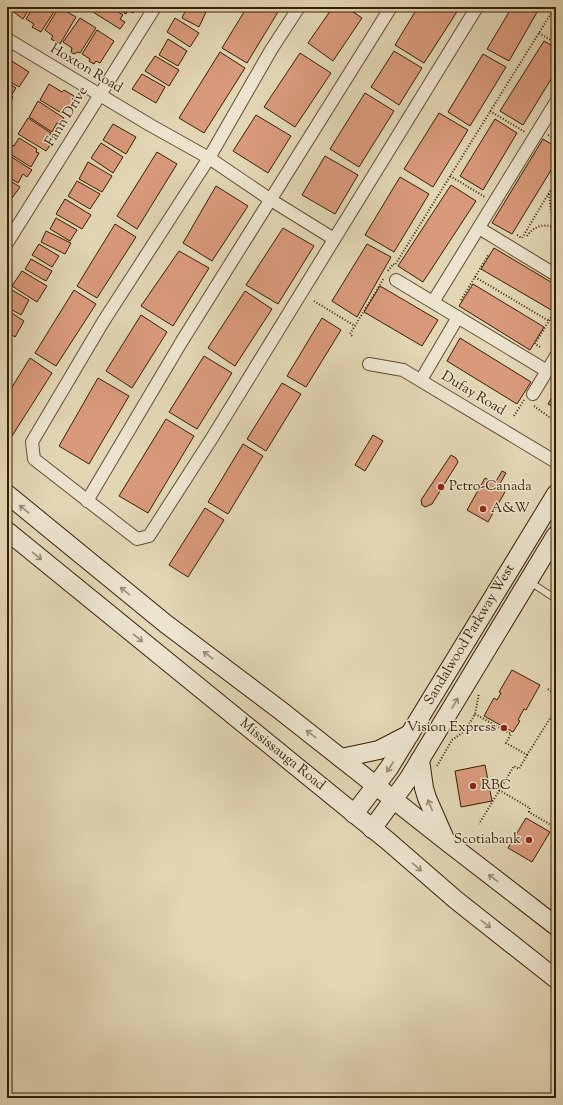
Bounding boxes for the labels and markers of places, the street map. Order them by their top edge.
place label: Petro-Canada [449,477,532,497]
marker: Petro-Canada [436,482,446,492]
place label: A&W [491,499,530,519]
marker: A&W [478,504,488,514]
place label: Vision Express [407,718,496,738]
marker: Vision Express [499,723,509,733]
place label: RBC [481,776,511,796]
marker: RBC [468,781,478,791]
place label: Scotiabank [454,830,521,850]
marker: Scotiabank [524,835,534,845]

